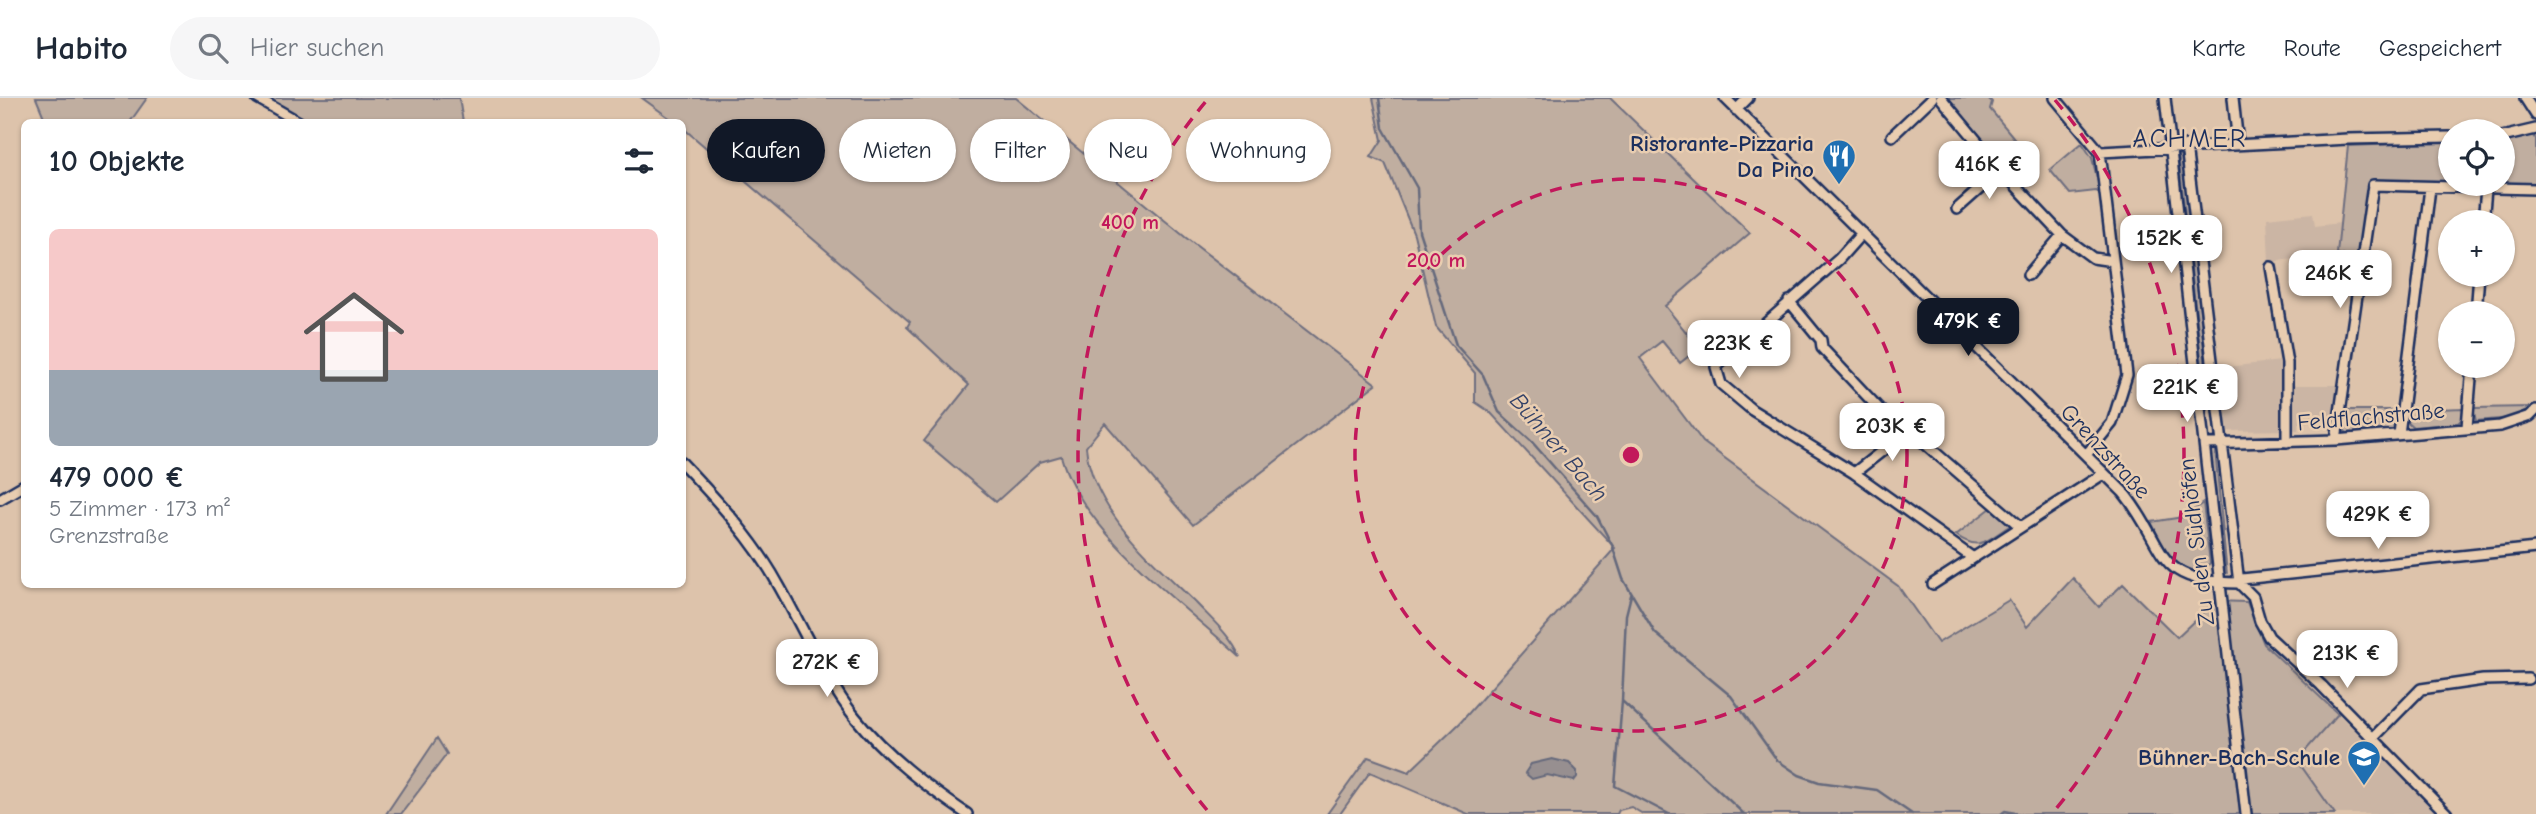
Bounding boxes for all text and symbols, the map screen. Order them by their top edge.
search box [170,17,660,80]
text: Habito [35,29,128,67]
icon: search [194,29,232,67]
text: Hier suchen [250,33,384,63]
text: Karte [2192,34,2246,62]
text: Route [2284,34,2341,62]
text: Gespeichert [2379,34,2501,62]
chip: Kaufen [707,119,825,182]
chip: Mieten [839,119,956,182]
chip: Filter [970,119,1070,182]
chip: Neu [1084,119,1172,182]
chip: Wohnung [1186,119,1331,182]
map controls [2438,119,2515,378]
button: locate [2438,119,2515,196]
district label: ACHMER [2133,124,2247,154]
place label: Ristorante-Pizzaria Da Pino [1630,130,1814,183]
restaurant icon: Ristorante-Pizzaria Da Pino [1820,137,1858,186]
pin: 416K € [1932,141,2046,201]
icon: filters [620,142,658,180]
text: 10 Objekte [49,144,185,179]
text: 416K € [1955,150,2023,177]
text: 400 m [1101,210,1159,234]
button: + [2438,210,2515,287]
pin: 152K € [2114,216,2228,275]
text: 152K € [2136,224,2206,251]
text: 200 m [1407,248,1465,272]
pin: 246K € [2283,250,2397,310]
text: 246K € [2305,259,2375,286]
icon: home [291,274,417,400]
pin: 479K € [1911,299,2025,358]
button: − [2438,301,2515,378]
text: 479K € [1933,307,2003,334]
pin: 223K € [1682,320,1796,380]
text: 223K € [1703,329,1775,356]
pin: 221K € [2130,364,2244,424]
text: 221K € [2153,373,2221,400]
water label: Bühner Bach [1504,387,1614,507]
street label: Feldflachstraße [2296,397,2446,436]
street label: Grenzstraße [2055,398,2156,504]
pin: 203K € [1835,404,1949,463]
text: 203K € [1856,412,1928,439]
centre of rings [1619,443,1643,467]
street label: Zu den Südhöfen [2173,457,2220,627]
text: 479 000 € [49,460,185,495]
pin: 429K € [2321,491,2435,551]
text: 5 Zimmer · 173 m² [49,495,230,522]
text: 429K € [2342,500,2414,527]
text: Grenzstraße [49,522,169,549]
pin: 213K € [2290,630,2404,690]
text: 213K € [2313,639,2381,666]
pin: 272K € [770,640,884,699]
text: 272K € [792,648,862,675]
school or university icon: Bühner-Bach-Schule [2345,738,2383,787]
place label: Bühner-Bach-Schule [2138,744,2340,771]

